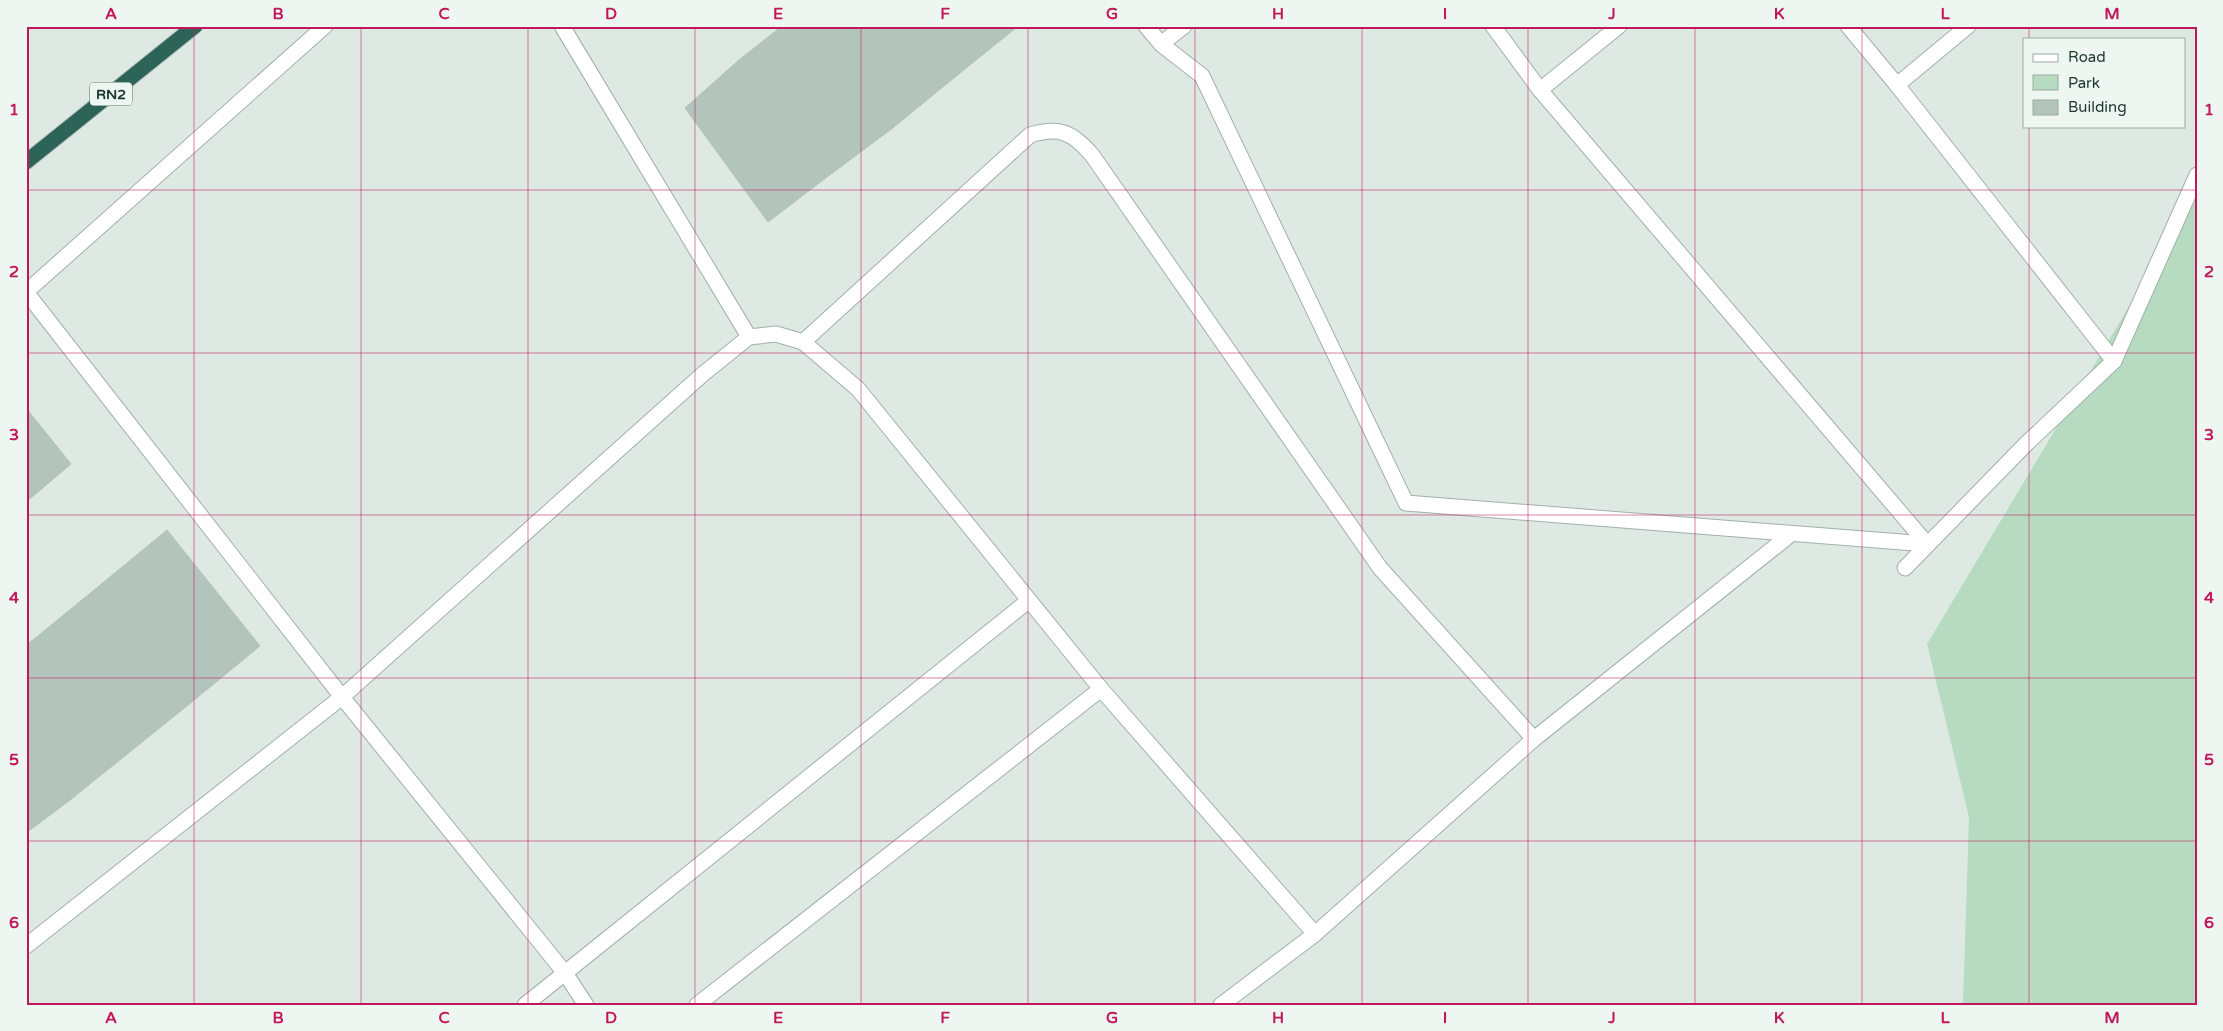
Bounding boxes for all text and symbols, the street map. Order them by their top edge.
text: A [105,4,117,24]
text: B [272,4,284,24]
text: C [438,4,450,24]
text: D [605,4,617,24]
text: E [773,4,783,24]
text: F [940,4,950,24]
text: G [1106,4,1118,24]
text: H [1272,4,1284,24]
text: I [1443,4,1447,24]
text: J [1607,4,1616,24]
text: K [1774,4,1785,24]
text: L [1940,4,1950,24]
text: M [2104,4,2120,24]
legend [2023,38,2186,128]
text: Road [2068,48,2106,66]
text: Park [2068,74,2100,92]
road number: RN2 [90,82,132,106]
text: Building [2068,98,2127,116]
text: 1 [9,100,19,120]
text: 1 [2204,100,2214,120]
text: 2 [9,262,19,282]
text: 2 [2204,262,2214,282]
text: 3 [9,425,19,445]
text: 3 [2204,425,2214,445]
text: 4 [9,588,19,608]
text: 4 [2204,588,2214,608]
text: 5 [9,750,19,770]
text: 5 [2204,750,2214,770]
text: 6 [9,913,19,933]
text: 6 [2204,913,2214,933]
text: A [105,1008,117,1028]
text: B [272,1008,284,1028]
text: C [438,1008,450,1028]
text: D [605,1008,617,1028]
text: E [773,1008,783,1028]
text: F [940,1008,950,1028]
text: G [1106,1008,1118,1028]
text: H [1272,1008,1284,1028]
text: I [1443,1008,1447,1028]
text: J [1607,1008,1616,1028]
text: K [1774,1008,1785,1028]
text: L [1940,1008,1950,1028]
text: M [2104,1008,2120,1028]

